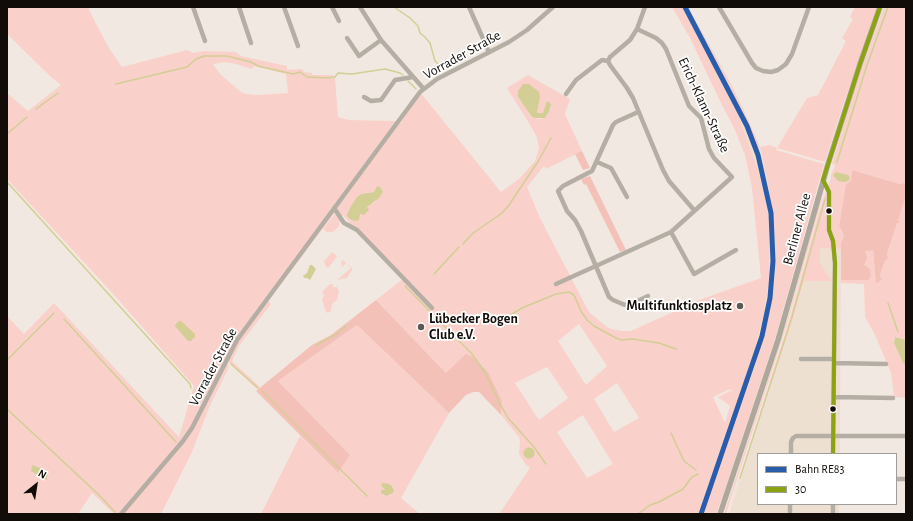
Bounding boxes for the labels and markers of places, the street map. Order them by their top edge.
unlabelled marker [824,206,834,216]
place label: Multifunktiosplatz [627,298,732,314]
marker: Multifunktiosplatz [735,301,745,311]
place label: Lübecker Bogen Club e.V. [429,311,518,344]
marker: Lübecker Bogen Club e.V. [416,322,426,332]
unlabelled marker [828,404,838,414]

